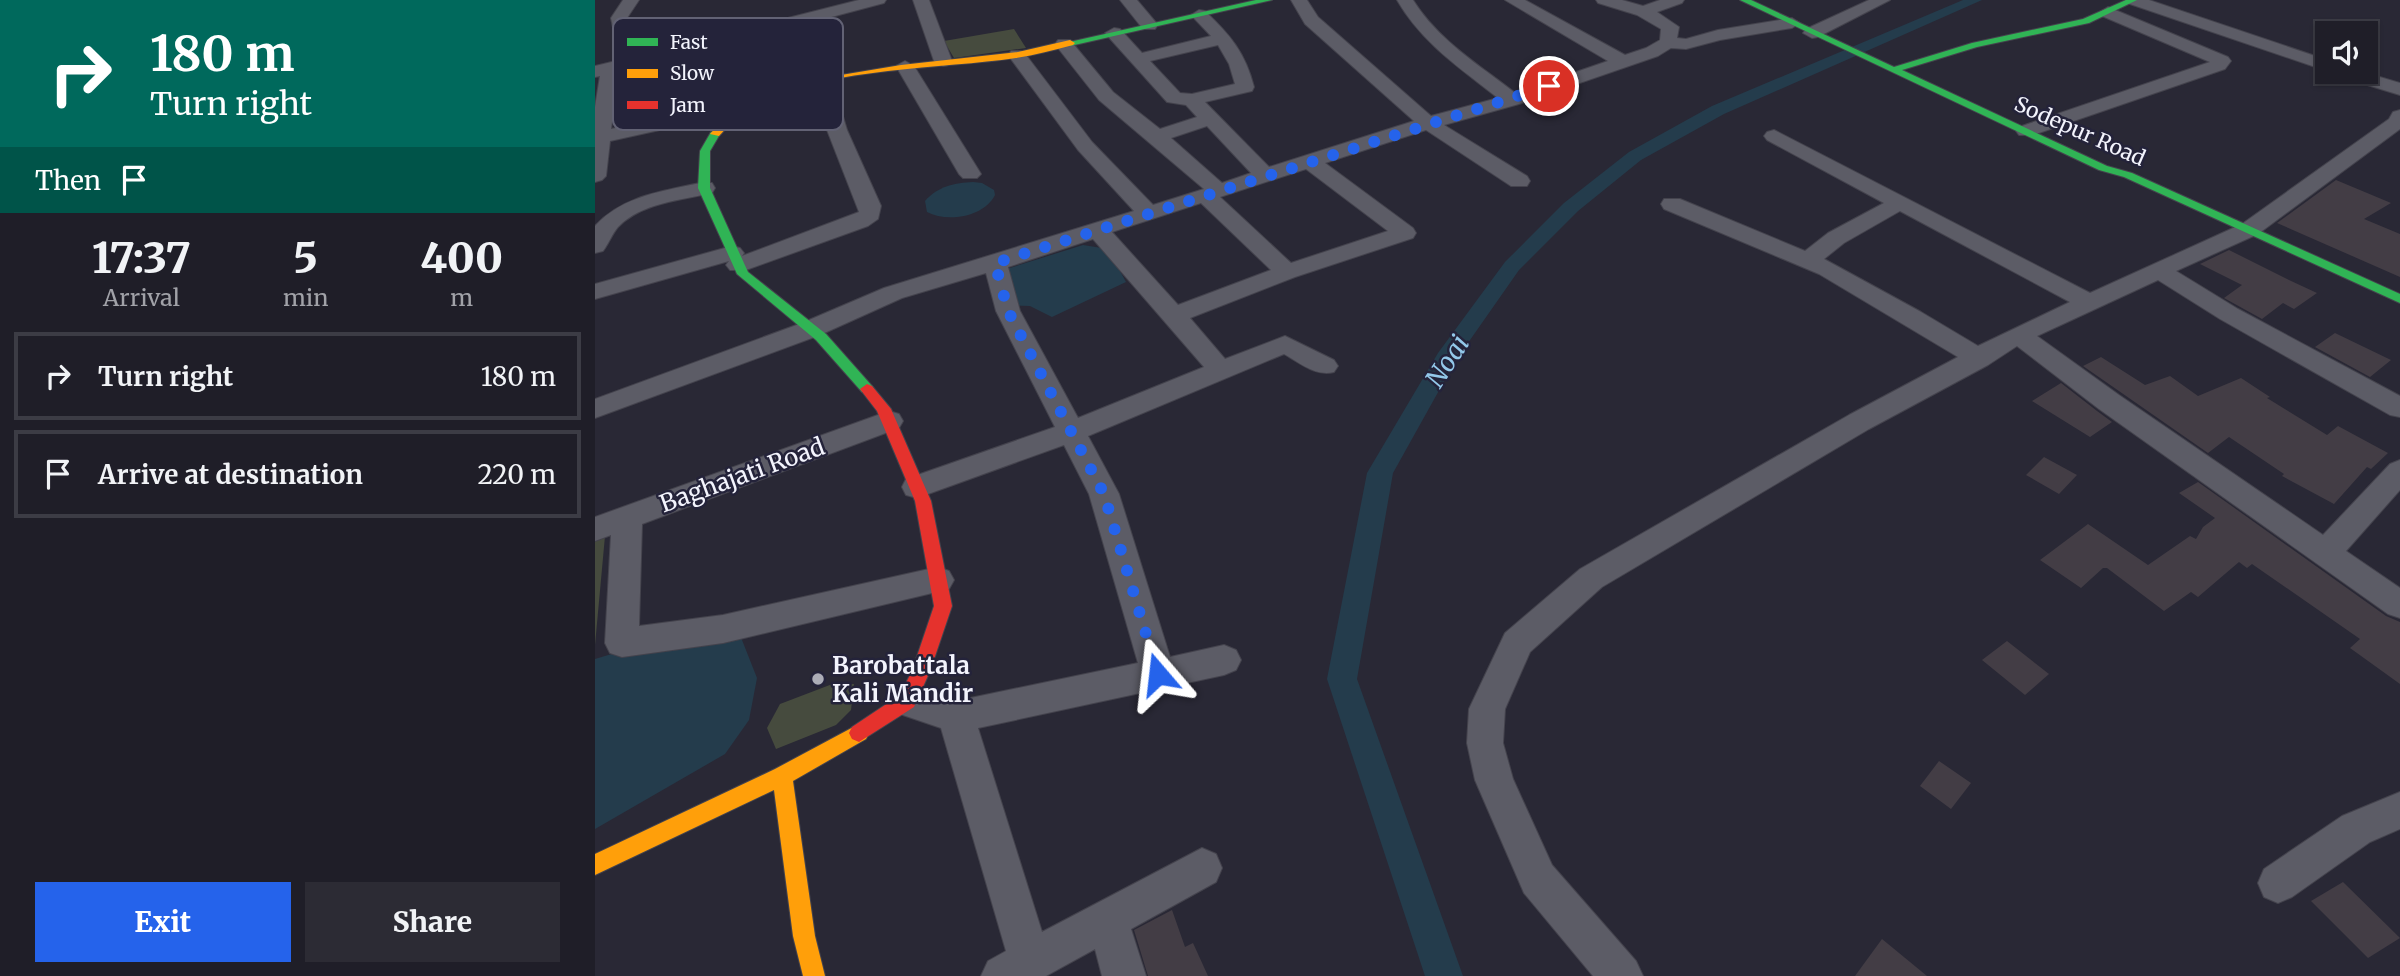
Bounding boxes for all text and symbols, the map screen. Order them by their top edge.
legend [613,18,843,130]
map controls [2315,21,2378,84]
button: sound [2315,21,2378,84]
text: 180 m [150,23,295,84]
icon: right [35,28,126,119]
text: Fast [670,30,708,54]
pin [1519,56,1579,116]
text: Slow [670,61,715,85]
icon: arrive [1530,67,1568,105]
text: Turn right [150,84,312,124]
street label: Sodepur Road [2010,90,2150,172]
text: Jam [669,93,706,117]
icon: arrive [115,161,153,199]
text: Then [35,164,101,197]
text: 17:37 [92,232,191,284]
text: 5 [293,232,318,284]
text: 400 [420,232,503,284]
text: Arrival [103,283,180,312]
text: min [283,283,328,312]
text: m [450,283,473,312]
water label: Noai [1418,329,1476,393]
icon: right [39,357,77,395]
text: Turn right [98,360,233,393]
text: 180 m [481,360,556,393]
street label: Baghajati Road [655,431,829,519]
icon: arrive [39,455,77,493]
text: Arrive at destination [98,458,363,491]
text: 220 m [477,458,556,491]
position arrow [1121,637,1195,711]
place label: Barobattala Kali Mandir [832,650,973,709]
marker: Barobattala Kali Mandir [810,671,826,687]
button: Exit [35,882,291,962]
button: Share [305,882,560,962]

